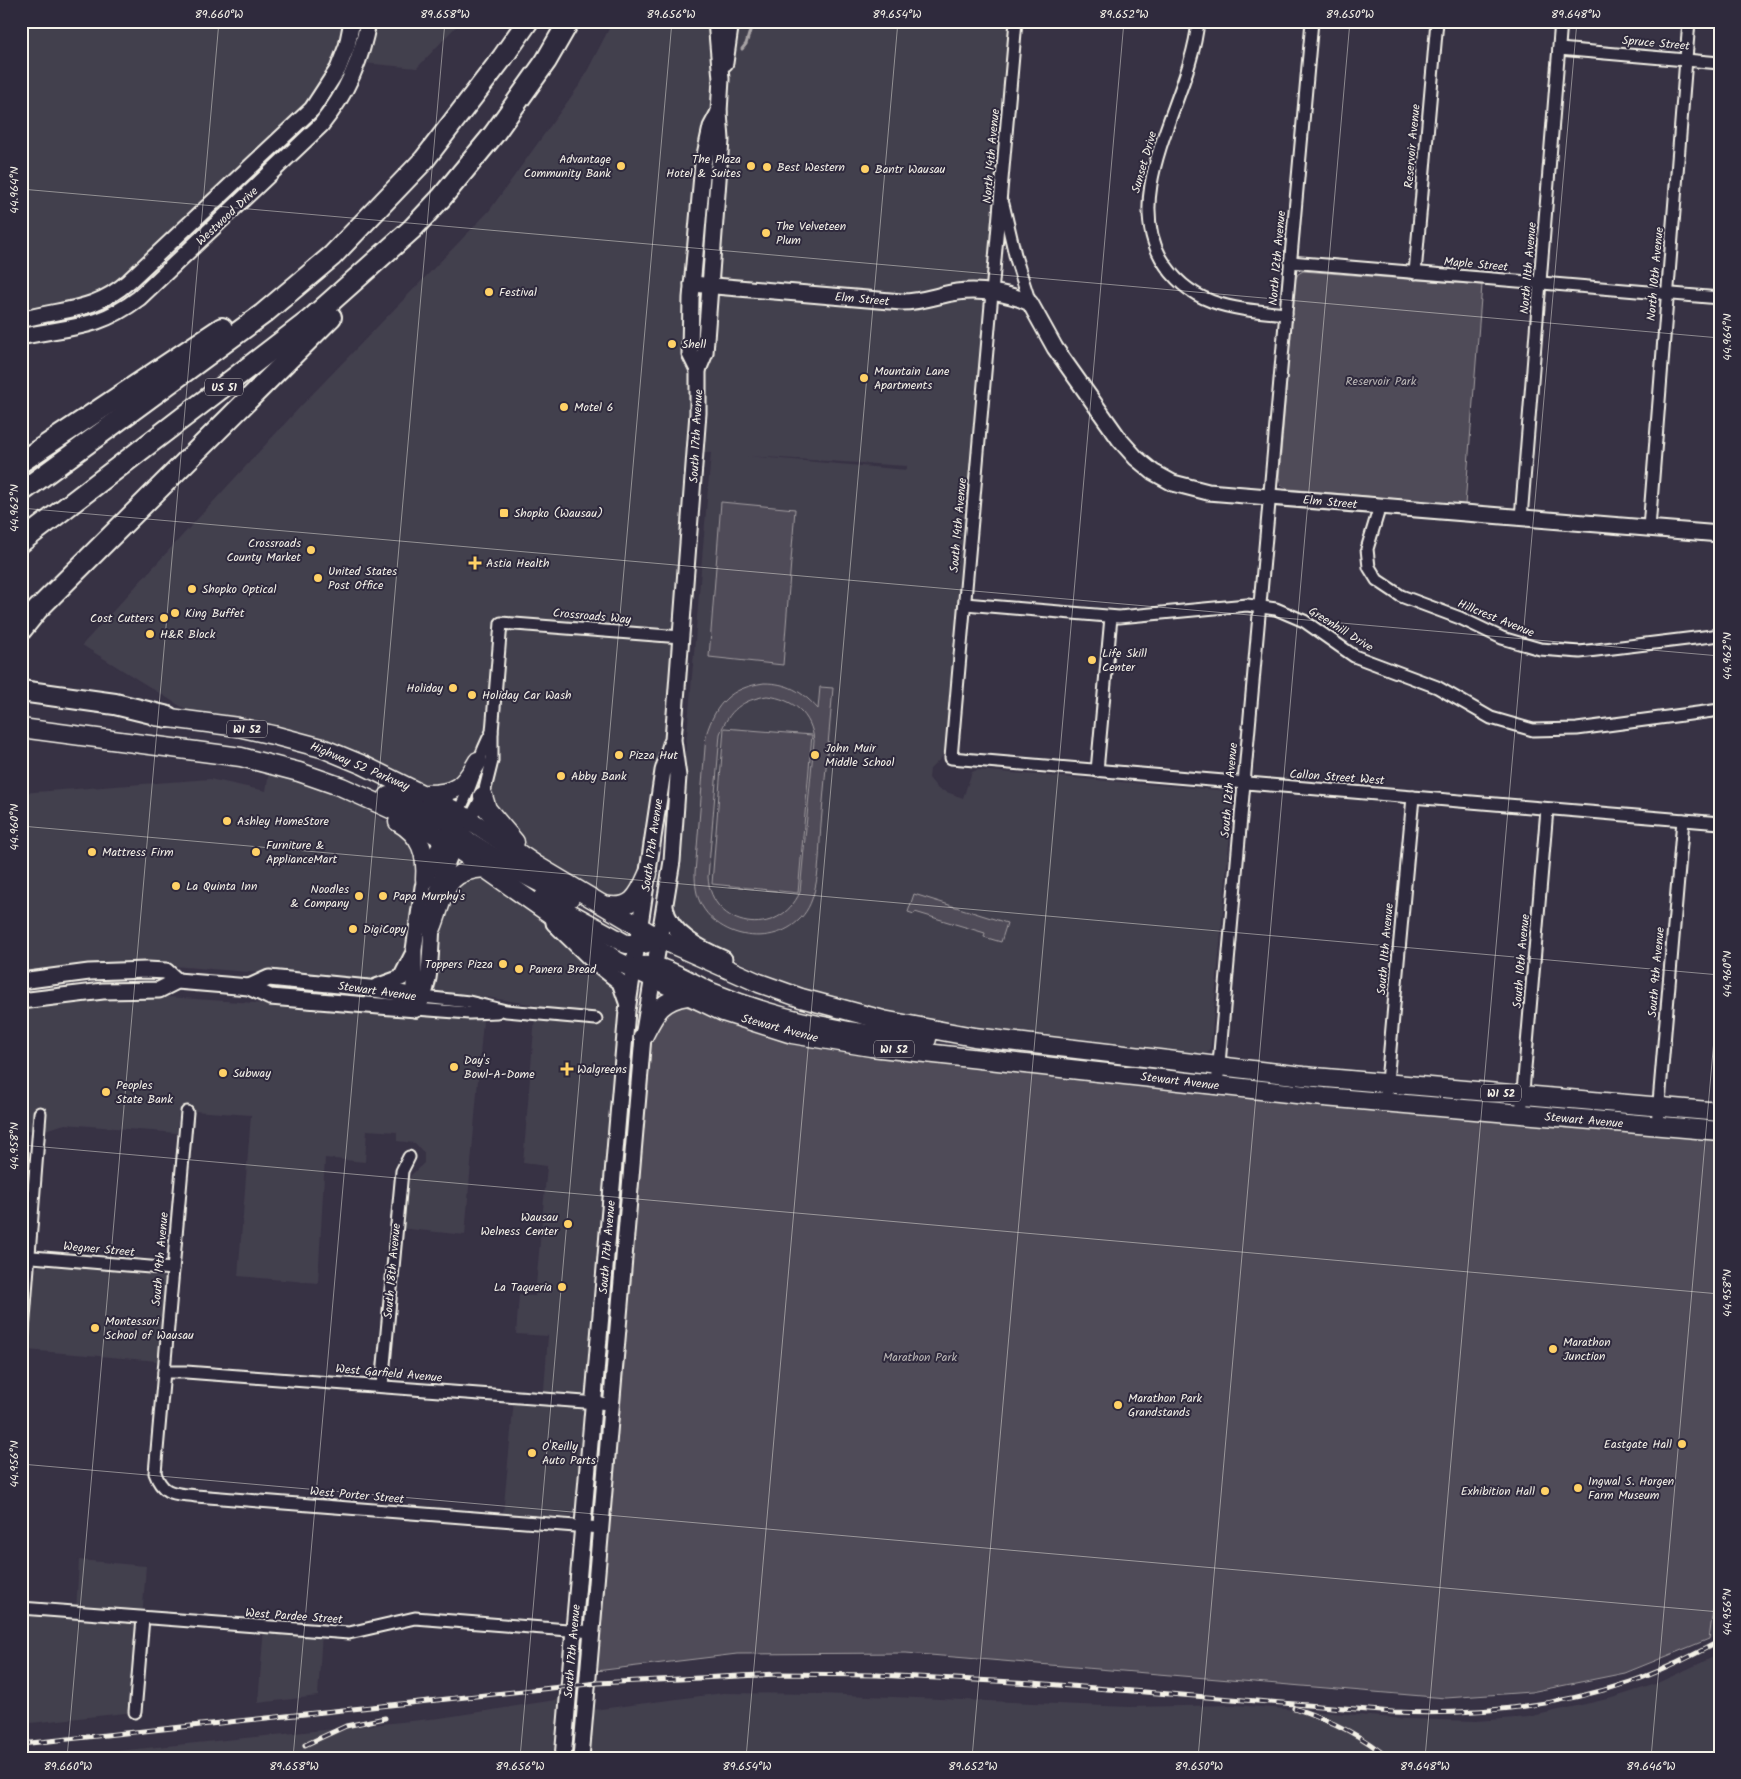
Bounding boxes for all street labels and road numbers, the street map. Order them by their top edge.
street label: Spruce Street [1621,31,1691,56]
street label: Reservoir Avenue [1399,103,1426,189]
street label: North 14th Avenue [978,107,1005,204]
street label: Sunset Drive [1127,128,1163,195]
street label: Westwood Drive [192,182,263,250]
street label: North 12th Avenue [1264,209,1291,306]
street label: North 11th Avenue [1515,221,1542,315]
street label: North 10th Avenue [1642,226,1669,322]
street label: Maple Street [1443,252,1509,277]
street label: Elm Street [834,288,890,311]
road number: US 51 [205,378,243,396]
street label: South 17th Avenue [685,388,708,483]
street label: South 14th Avenue [945,476,972,573]
street label: Elm Street [1302,491,1358,514]
street label: Hillcrest Avenue [1455,594,1538,643]
street label: Greenhill Drive [1305,602,1377,657]
street label: Crossroads Way [552,604,632,629]
road number: WI 52 [227,721,267,738]
street label: Highway 52 Parkway [307,737,413,796]
street label: South 12th Avenue [1216,741,1243,838]
street label: Callon Street West [1289,765,1385,790]
street label: South 17th Avenue [637,797,669,893]
street label: South 11th Avenue [1372,902,1399,996]
street label: South 10th Avenue [1508,913,1535,1009]
street label: South 9th Avenue [1643,926,1670,1018]
street label: Stewart Avenue [337,977,418,1006]
street label: Stewart Avenue [739,1009,821,1048]
road number: WI 52 [874,1040,914,1058]
street label: Stewart Avenue [1140,1067,1221,1096]
road number: WI 52 [1481,1084,1521,1102]
street label: Stewart Avenue [1544,1108,1625,1133]
street label: South 17th Avenue [594,1199,621,1295]
street label: South 19th Avenue [147,1211,174,1307]
street label: South 18th Avenue [379,1222,406,1320]
street label: Wegner Street [63,1237,136,1262]
street label: West Garfield Avenue [335,1359,444,1388]
street label: West Porter Street [309,1482,405,1509]
street label: South 17th Avenue [559,1603,586,1699]
street label: West Pardee Street [245,1604,344,1629]

